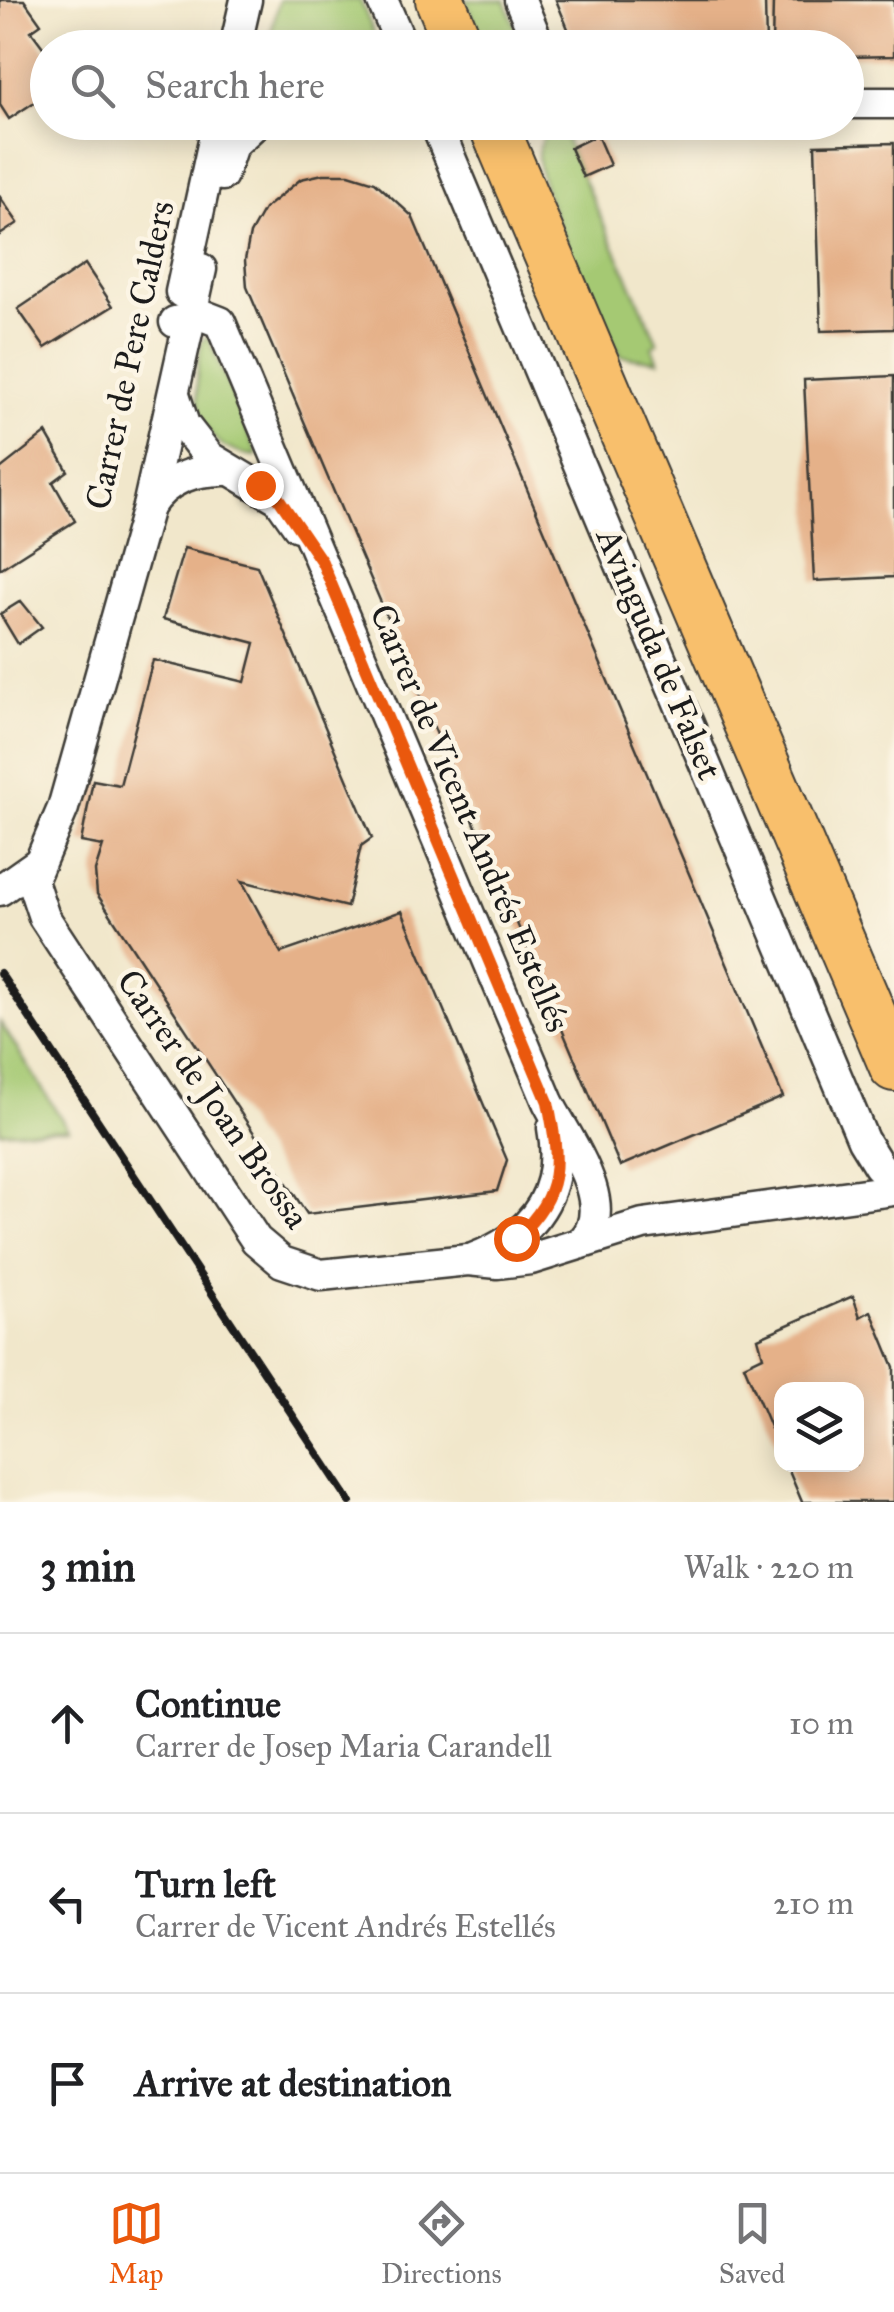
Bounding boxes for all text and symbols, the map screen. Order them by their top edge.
search box [30,30,864,140]
icon: search [65,58,120,113]
text: Search here [145,62,325,108]
street label: Carrer de Pere Calders [76,197,184,513]
route end [238,463,284,509]
street label: Avinguda de Falset [586,520,731,786]
street label: Carrer de Vicent Andrés Estellés [360,598,580,1038]
street label: Carrer de Joan Brossa [108,961,319,1237]
route start [494,1216,540,1262]
map controls [774,1382,864,1472]
button: layers [774,1382,864,1472]
text: 3 min [40,1541,135,1593]
text: Walk · 220 m [684,1548,854,1587]
text: Continue [135,1681,281,1727]
icon: ahead [40,1696,95,1751]
text: 10 m [789,1704,854,1743]
text: Carrer de Josep Maria Carandell [135,1727,552,1766]
text: Turn left [135,1861,276,1907]
icon: left [40,1876,95,1931]
text: 210 m [773,1884,854,1923]
text: Carrer de Vicent Andrés Estellés [135,1907,556,1946]
icon: arrive [40,2056,95,2111]
text: Arrive at destination [135,2060,452,2106]
tab: Map [109,2196,164,2291]
tab: Directions [381,2196,502,2291]
tab: Saved [719,2196,785,2291]

